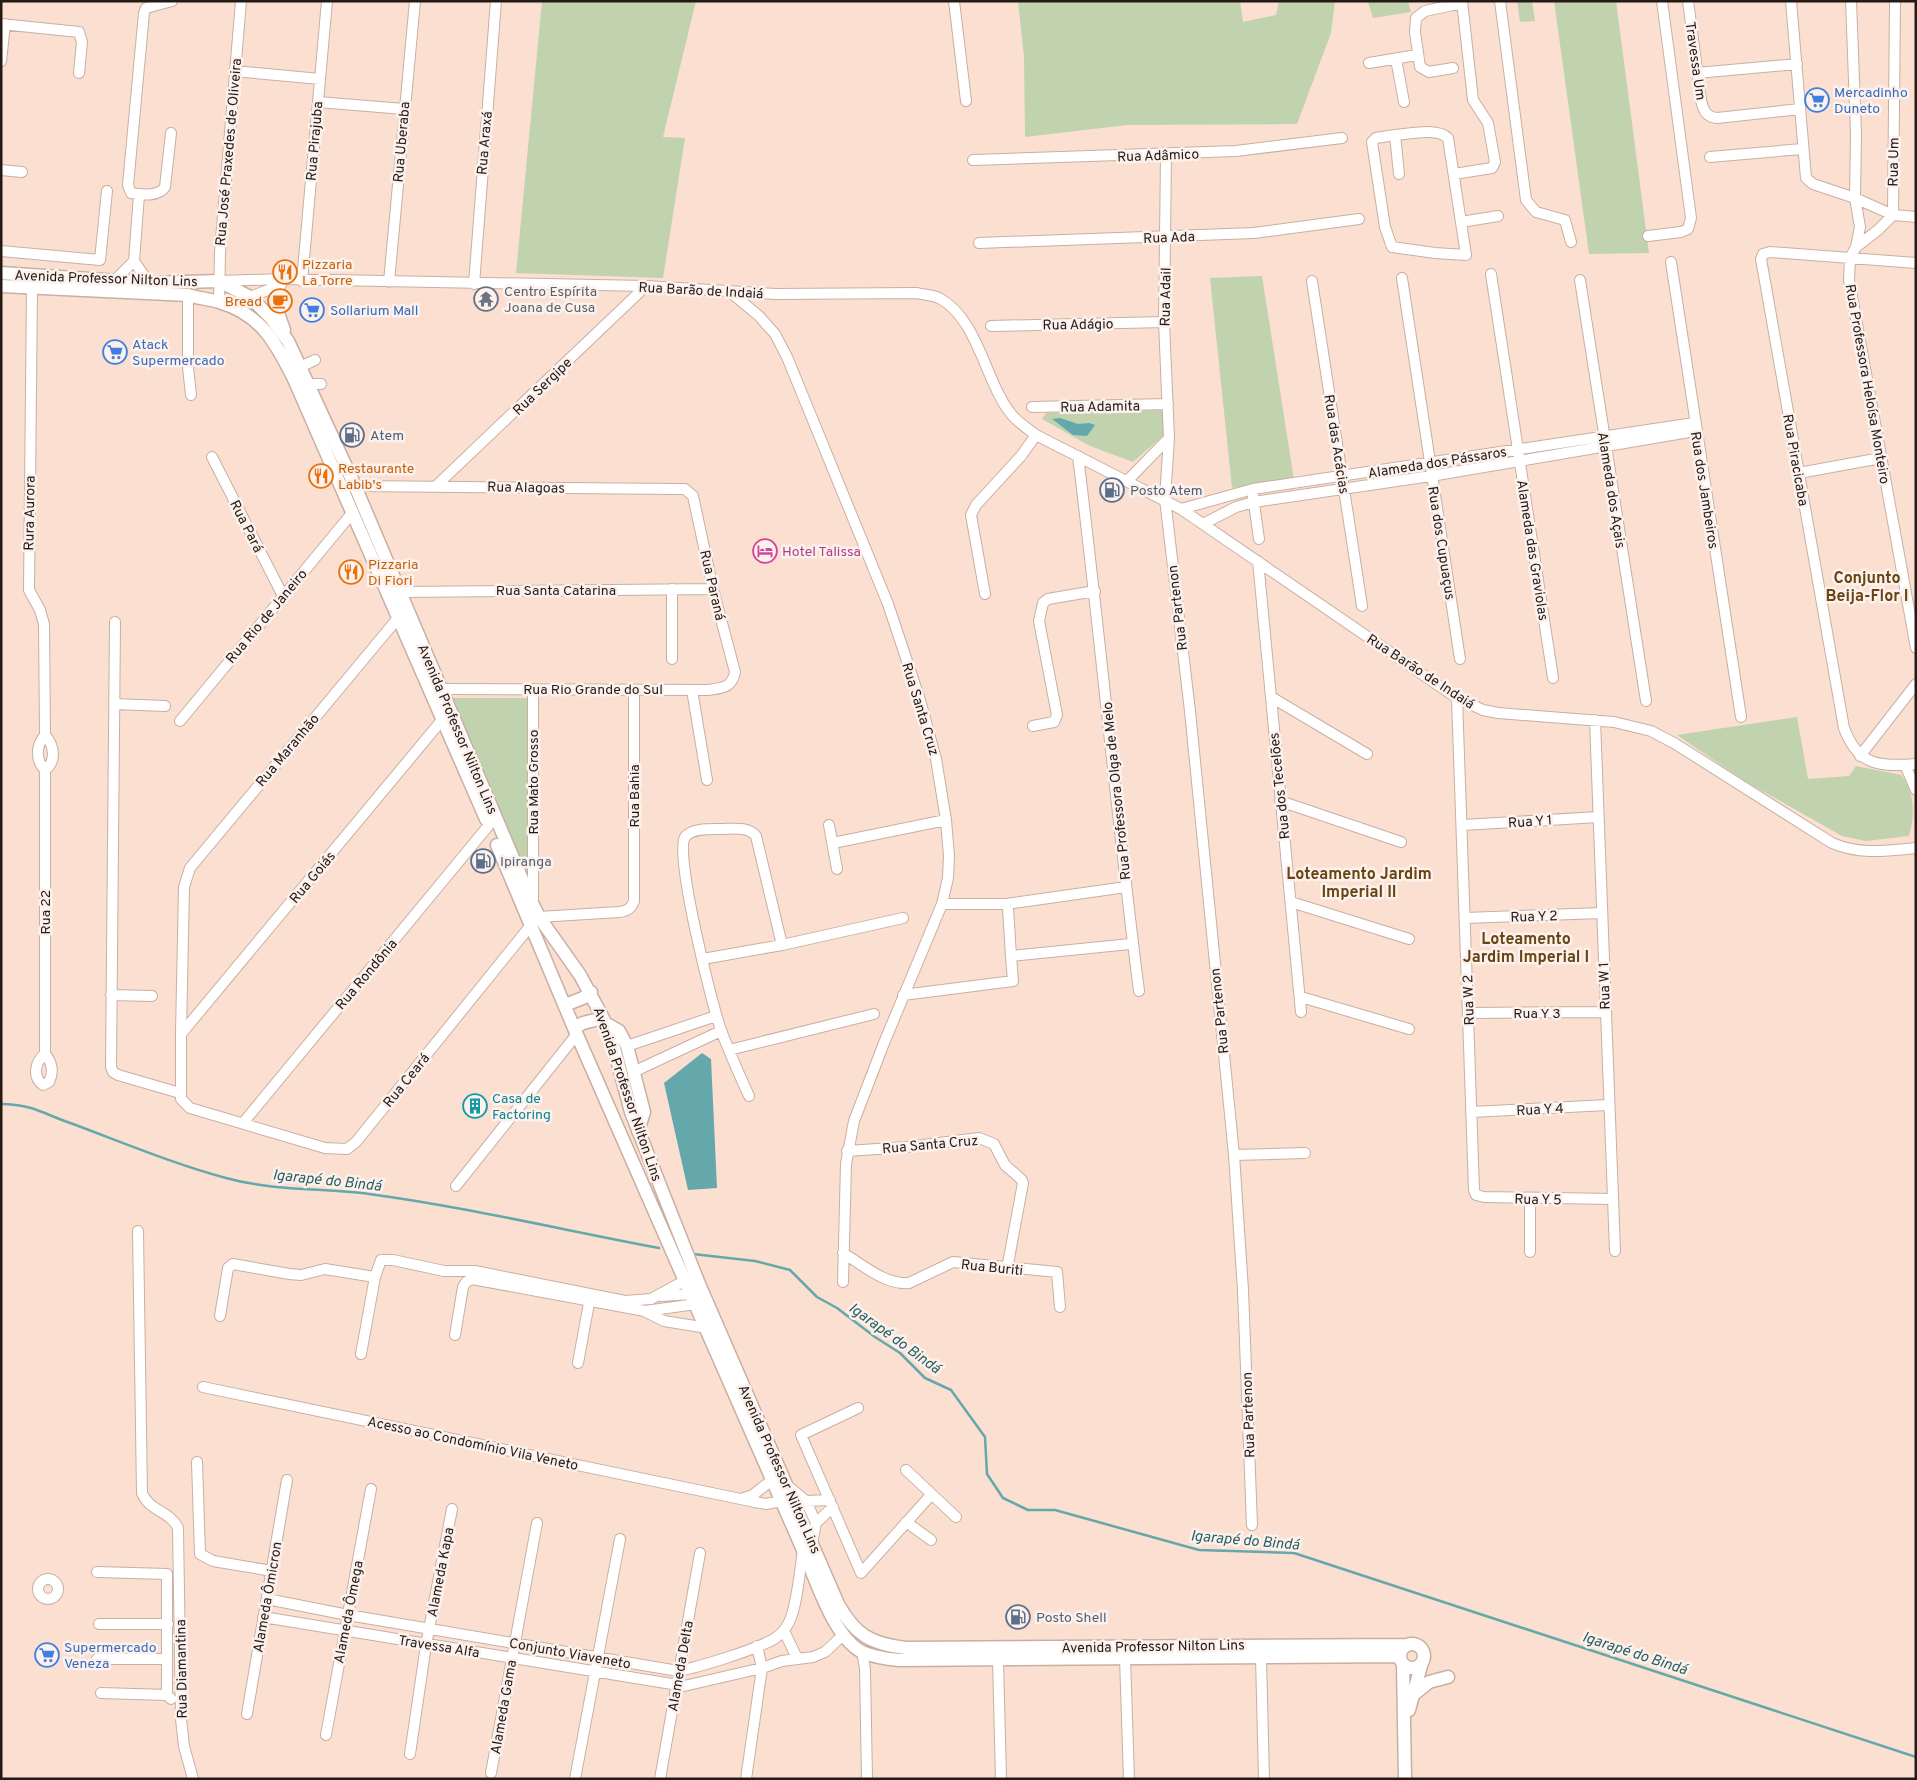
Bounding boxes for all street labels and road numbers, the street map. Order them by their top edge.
street label: Travessa Um [1681,21,1708,102]
street label: Rua José Praxedes de Oliveira [213,58,246,247]
street label: Rua Pirajuba [304,101,327,182]
street label: Rua Uberaba [390,101,414,183]
street label: Rua Araxá [474,110,497,176]
street label: Rua Um [1886,137,1903,187]
street label: Rua Adâmico [1117,147,1200,166]
street label: Rua Ada [1143,229,1195,248]
street label: Rua Adail [1157,267,1176,327]
street label: Avenida Professor Nilton Lins [14,268,198,291]
street label: Rua Barão de Indaiá [638,280,764,303]
street label: Rua Professora Heloísa Monteiro [1841,283,1893,486]
street label: Rua Adágio [1042,316,1114,335]
street label: Rua Sergipe [510,355,576,420]
street label: Rua das Acácias [1319,393,1352,495]
street label: Rua Adamita [1060,398,1140,417]
street label: Rua Piracicaba [1778,413,1811,508]
street label: Rua dos Jambeiros [1686,430,1721,550]
street label: Alameda dos Açais [1593,431,1628,550]
street label: Alameda dos Pássaros [1366,444,1508,483]
street label: Rura Aurora [21,475,40,551]
street label: Rua Alagoas [487,479,565,498]
street label: Alameda das Graviolas [1512,479,1551,622]
street label: Rua dos Cupuaçus [1423,485,1458,601]
street label: Rua Pará [225,498,266,556]
street label: Rua Paraná [695,548,728,622]
street label: Rua Partenon [1165,564,1192,652]
street label: Rua Rio de Janeiro [223,566,312,667]
street label: Rua Santa Catarina [496,583,616,600]
street label: Rua Barão de Indaiá [1363,631,1477,713]
street label: Avenida Professor Nilton Lins [413,642,500,817]
street label: Rua Santa Cruz [897,661,942,758]
street label: Rua Rio Grande do Sul [523,682,663,699]
street label: Rua Professora Olga de Melo [1100,701,1135,881]
street label: Rua Maranhão [253,711,324,791]
street label: Rua Mato Grosso [526,729,543,835]
street label: Rua dos Tecelões [1266,732,1295,840]
street label: Rua Bahia [627,764,644,828]
street label: Rua Y 1 [1508,812,1553,833]
street label: Rua Goiás [286,848,340,907]
street label: Rua 22 [38,890,55,934]
street label: Rua Y 2 [1510,908,1558,927]
street label: Rua Rondônia [333,936,402,1014]
street label: Rua W 1 [1596,962,1615,1010]
street label: Rua Partenon [1208,967,1233,1055]
street label: Rua W 2 [1460,974,1479,1026]
street label: Avenida Professor Nilton Lins [589,1005,664,1184]
street label: Rua Y 3 [1513,1006,1561,1023]
street label: Rua Ceará [380,1050,434,1111]
street label: Rua Y 4 [1516,1101,1564,1120]
street label: Rua Santa Cruz [881,1133,979,1158]
street label: Rua Y 5 [1514,1192,1562,1209]
street label: Rua Buriti [960,1257,1024,1280]
street label: Rua Partenon [1240,1372,1259,1458]
street label: Avenida Professor Nilton Lins [734,1382,824,1557]
street label: Acesso ao Condomínio Vila Veneto [366,1414,580,1475]
street label: Alameda Kapa [424,1526,459,1619]
street label: Alameda Ômicron [249,1540,287,1654]
street label: Alameda Ômega [330,1559,368,1665]
street label: Rua Diamantina [173,1619,192,1719]
street label: Alameda Delta [665,1619,698,1713]
street label: Travessa Alfa [397,1633,481,1662]
street label: Conjunto Viaveneto [508,1635,632,1674]
street label: Avenida Professor Nilton Lins [1061,1637,1245,1658]
street label: Alameda Gama [488,1659,521,1756]

